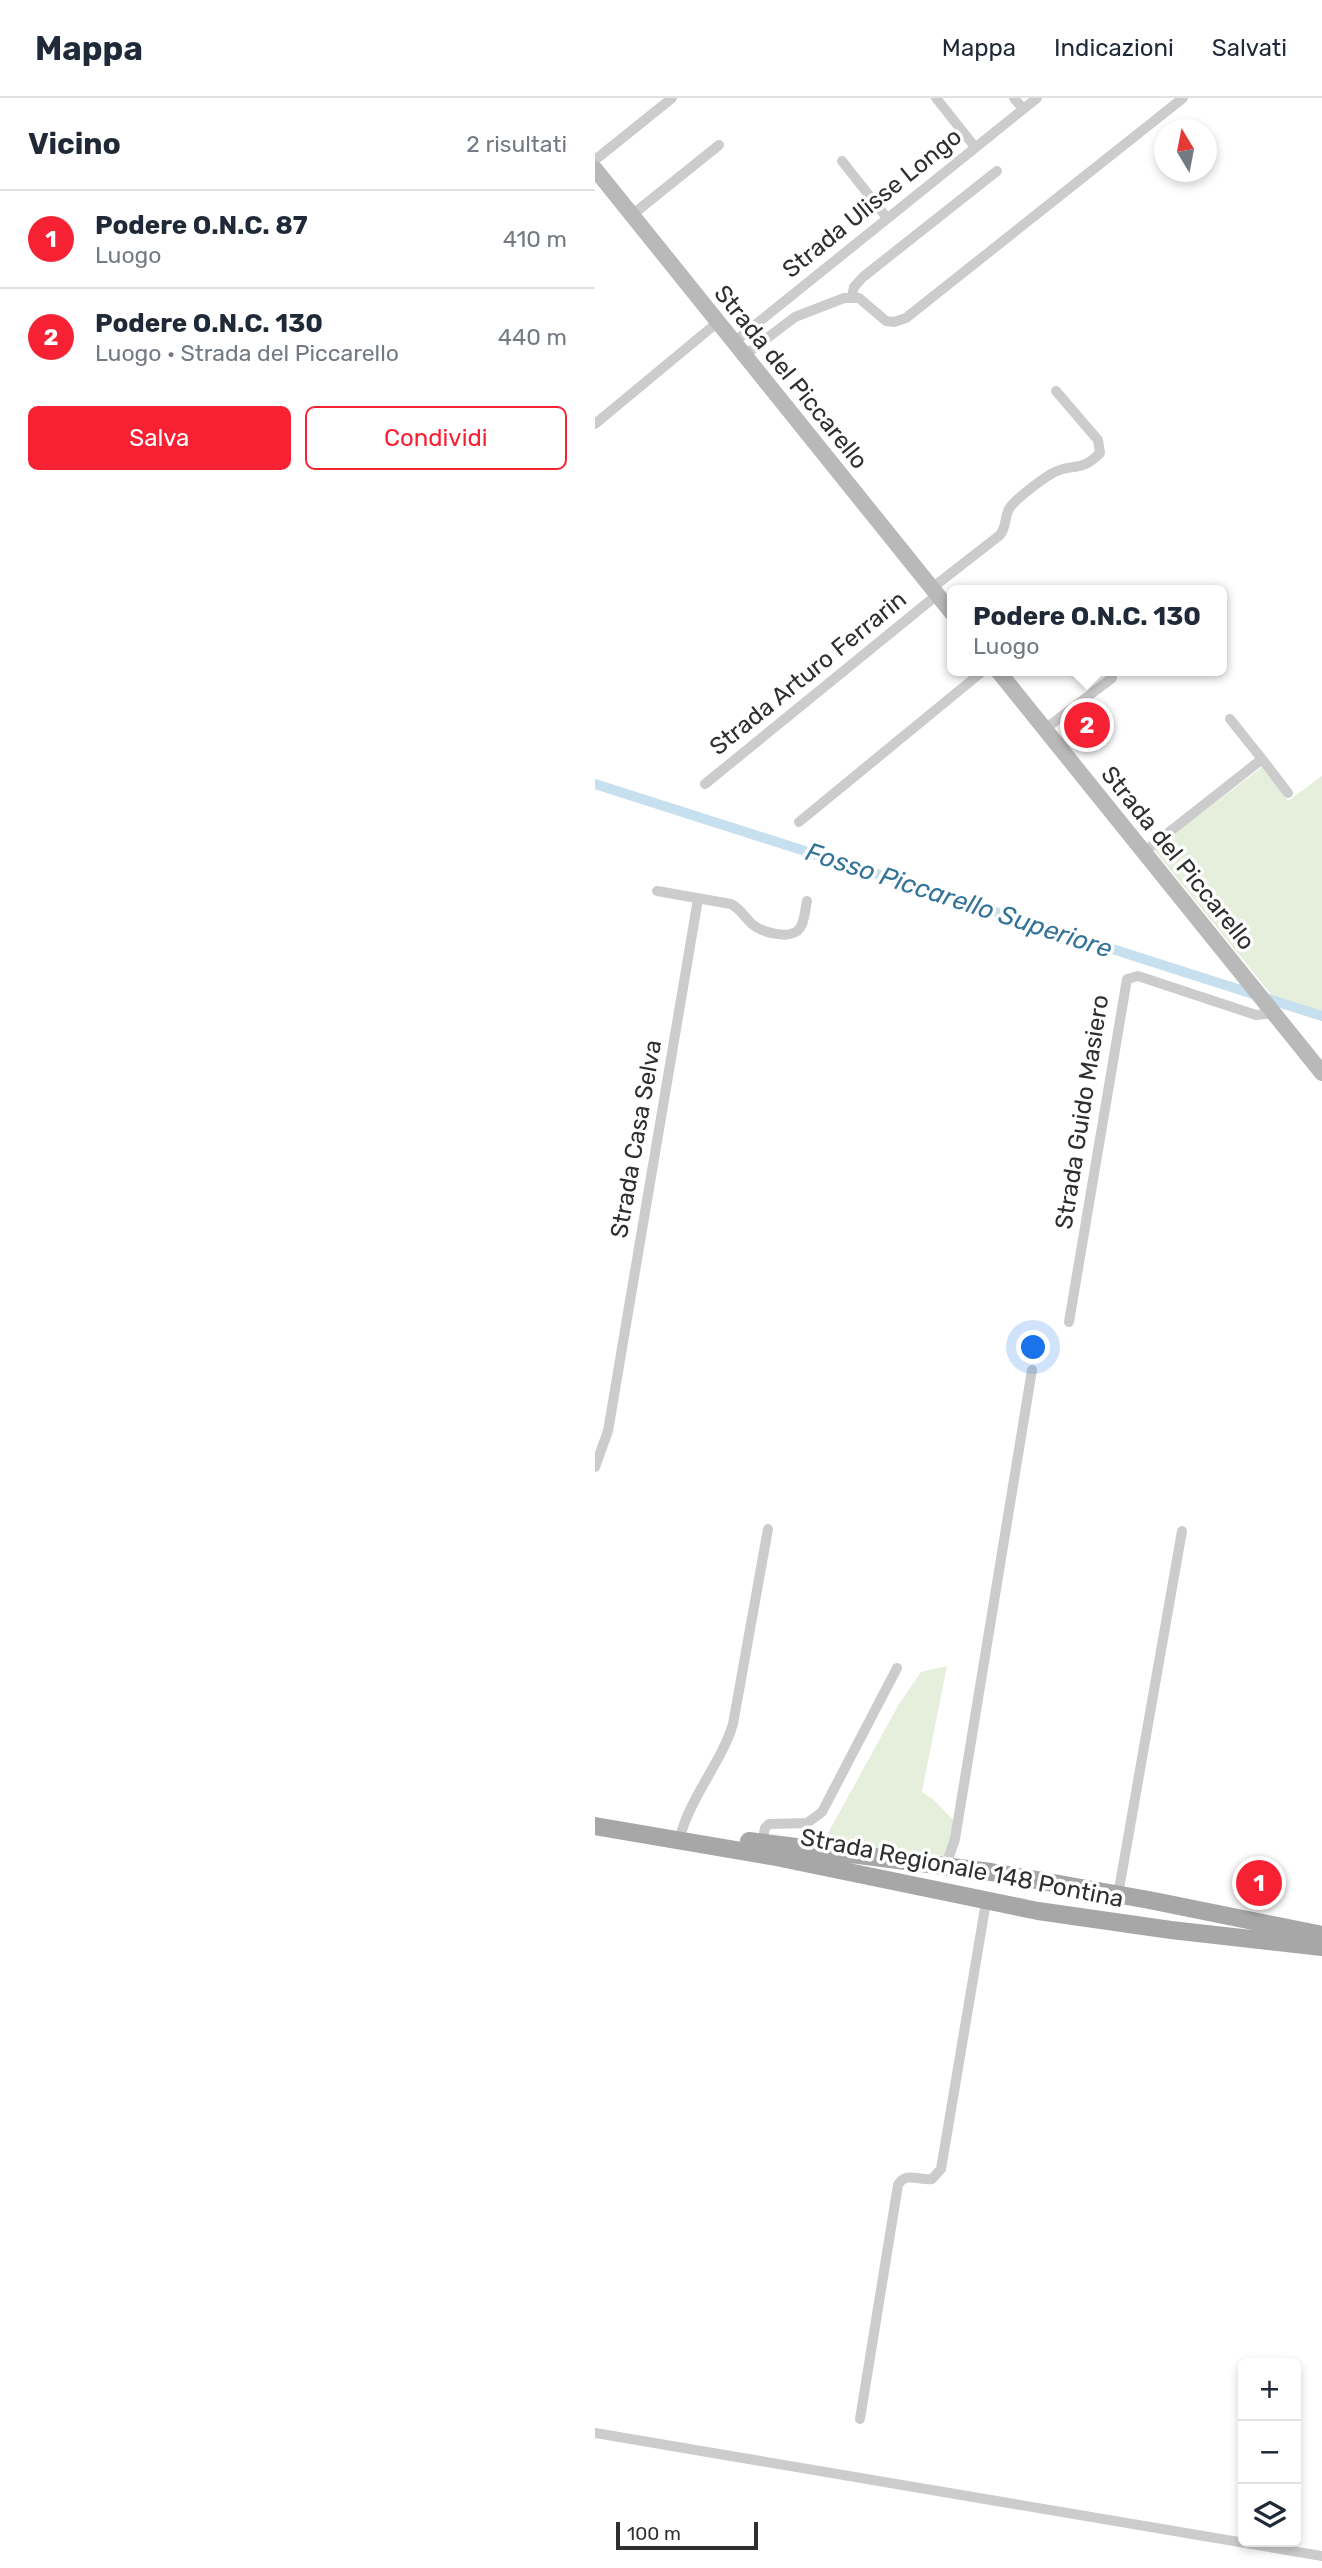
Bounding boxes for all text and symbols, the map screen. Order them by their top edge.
text: Mappa [35,29,143,68]
text: Mappa [942,34,1016,62]
text: Indicazioni [1054,34,1174,62]
text: Salvati [1212,34,1287,62]
north arrow [1154,119,1217,182]
street label: Strada Ulisse Longo [777,122,967,284]
text: Vicino [28,126,121,162]
text: 2 risultati [466,130,567,158]
text: Podere O.N.C. 87 [95,210,308,241]
text: 1 [45,225,57,253]
text: 410 m [503,225,567,253]
text: Luogo [95,241,162,269]
street label: Strada del Piccarello [708,280,874,474]
text: Podere O.N.C. 130 [95,308,323,339]
text: 2 [44,323,58,351]
text: 440 m [498,323,567,351]
text: Luogo · Strada del Piccarello [95,339,399,367]
button: Salva [28,406,291,470]
button: Condividi [305,406,567,470]
street label: Strada Arturo Ferrarin [704,585,912,761]
popup [947,585,1227,676]
text: Podere O.N.C. 130 [973,601,1201,632]
text: Luogo [973,632,1040,660]
pin: 2 [1064,699,1110,751]
street label: Strada del Piccarello [1095,761,1261,955]
water label: Fosso Piccarello Superiore [802,836,1116,965]
street label: Strada Guido Masiero [1050,993,1114,1231]
street label: Strada Casa Selva [605,1038,667,1240]
your location [1016,1330,1050,1364]
street label: Strada Regionale 148 Pontina [798,1823,1126,1913]
pin: 1 [1236,1857,1282,1909]
map controls [1238,2358,1301,2547]
button: + [1238,2358,1301,2421]
button: − [1238,2421,1301,2484]
button: layers [1238,2484,1301,2547]
scale bar [616,2519,758,2551]
text: 100 m [627,2522,681,2545]

